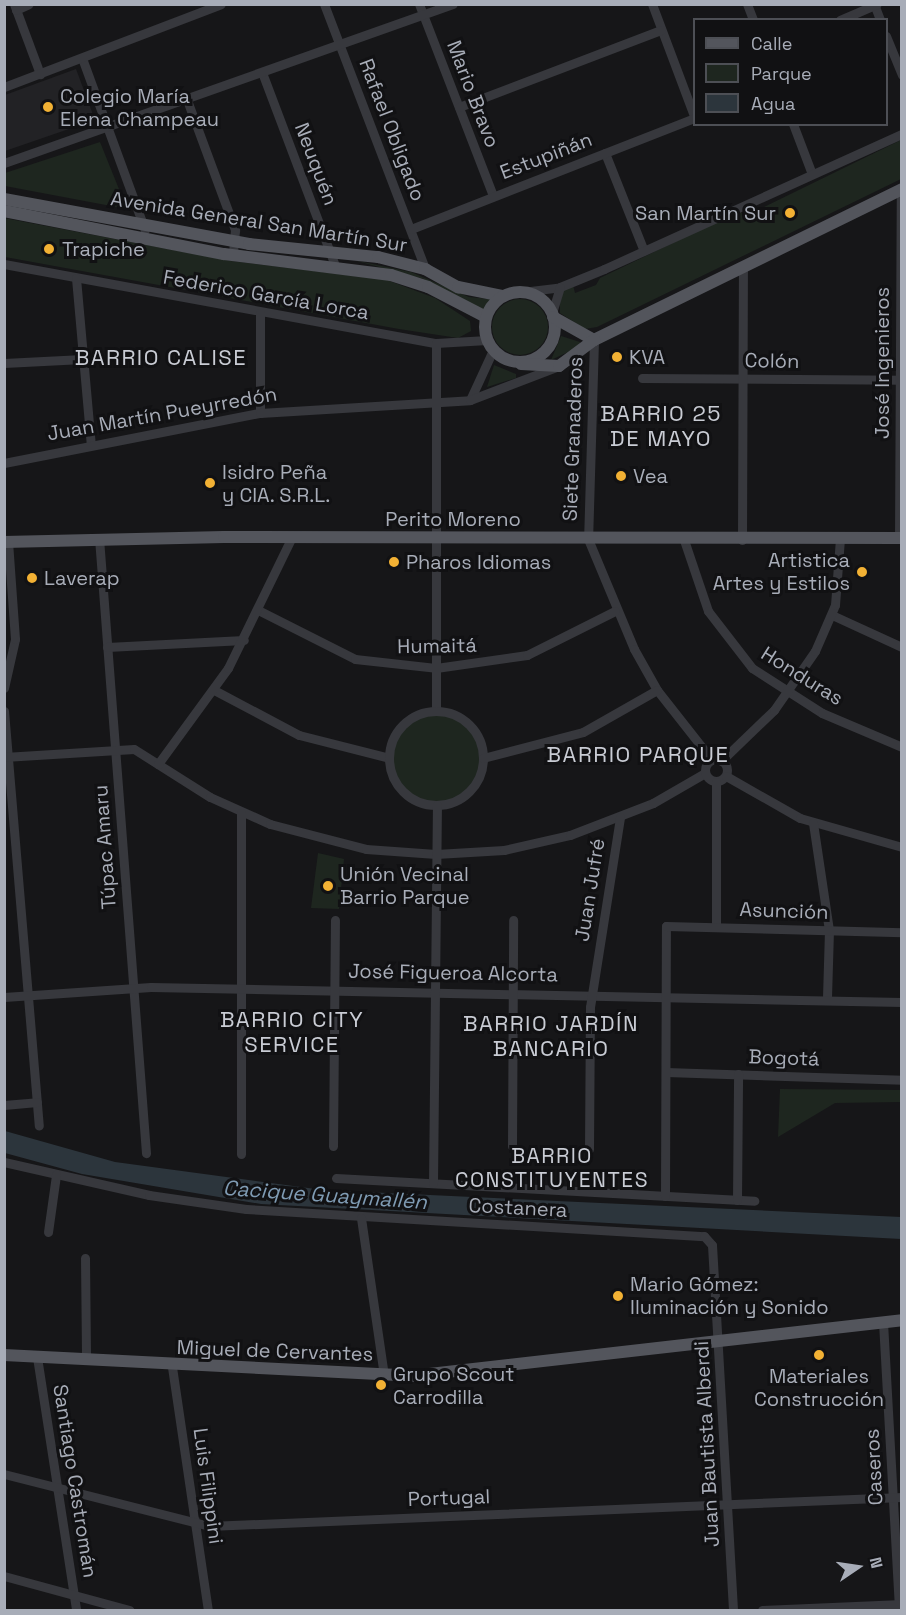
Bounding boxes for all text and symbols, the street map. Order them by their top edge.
legend [693,18,888,126]
text: Calle [751,32,792,55]
street label: Mario Bravo [442,37,504,151]
street label: Rafael Obligado [354,55,430,205]
text: Parque [751,62,812,85]
place label: Colegio María Elena Champeau [60,84,219,131]
text: Agua [751,92,795,115]
marker: Colegio María Elena Champeau [41,100,55,114]
street label: Neuquén [289,119,343,209]
street label: Estupiñán [497,127,595,185]
street label: Avenida General San Martín Sur [109,187,409,257]
place label: San Martín Sur [635,201,776,225]
marker: San Martín Sur [781,204,799,222]
place label: Trapiche [62,237,145,261]
marker: Trapiche [40,240,58,258]
street label: Federico García Lorca [161,265,371,325]
street label: José Ingenieros [870,287,894,439]
district label: BARRIO CALISE [75,345,247,371]
place label: KVA [629,345,665,369]
street label: Colón [744,349,800,373]
marker: KVA [610,350,624,364]
street label: Siete Granaderos [558,356,588,522]
street label: Juan Martín Pueyrredón [45,382,279,446]
district label: BARRIO 25 DE MAYO [600,400,722,452]
place label: Isidro Peña y CIA. S.R.L. [222,460,331,507]
place label: Vea [633,464,668,488]
marker: Vea [614,469,628,483]
marker: Isidro Peña y CIA. S.R.L. [203,476,217,490]
street label: Perito Moreno [385,507,521,531]
place label: Artistica Artes y Estilos [713,548,850,595]
place label: Pharos Idiomas [406,550,551,574]
marker: Pharos Idiomas [387,555,401,569]
marker: Artistica Artes y Estilos [855,565,869,579]
place label: Laverap [44,566,120,590]
marker: Laverap [25,571,39,585]
street label: Humaitá [397,633,477,659]
street label: Honduras [757,641,847,711]
district label: BARRIO PARQUE [547,742,729,768]
street label: Túpac Amaru [89,784,121,910]
street label: Juan Jufré [570,837,610,943]
place label: Unión Vecinal Barrio Parque [340,862,470,909]
marker: Unión Vecinal Barrio Parque [321,879,335,893]
street label: Asunción [739,897,829,925]
street label: José Figueroa Alcorta [348,959,558,987]
district label: BARRIO CITY SERVICE [220,1006,364,1058]
district label: BARRIO JARDÍN BANCARIO [463,1010,639,1062]
street label: Bogotá [748,1045,820,1071]
district label: BARRIO CONSTITUYENTES [455,1143,649,1193]
water label: Cacique Guaymallén [222,1175,428,1215]
street label: Costanera [468,1193,568,1223]
place label: Mario Gómez: Iluminación y Sonido [630,1272,829,1319]
marker: Mario Gómez: Iluminación y Sonido [611,1289,625,1303]
street label: Miguel de Cervantes [176,1336,374,1366]
street label: Juan Bautista Alberdi [690,1340,724,1548]
marker: Materiales Construcción [812,1348,826,1362]
place label: Grupo Scout Carrodilla [393,1362,514,1409]
place label: Materiales Construcción [754,1364,884,1411]
marker: Grupo Scout Carrodilla [374,1378,388,1392]
street label: Santiago Castromán [48,1382,102,1580]
street label: Luis Filippini [188,1426,228,1546]
street label: Caseros [860,1428,888,1506]
street label: Portugal [407,1485,491,1511]
north arrow [828,1537,888,1597]
text: N [865,1555,887,1570]

